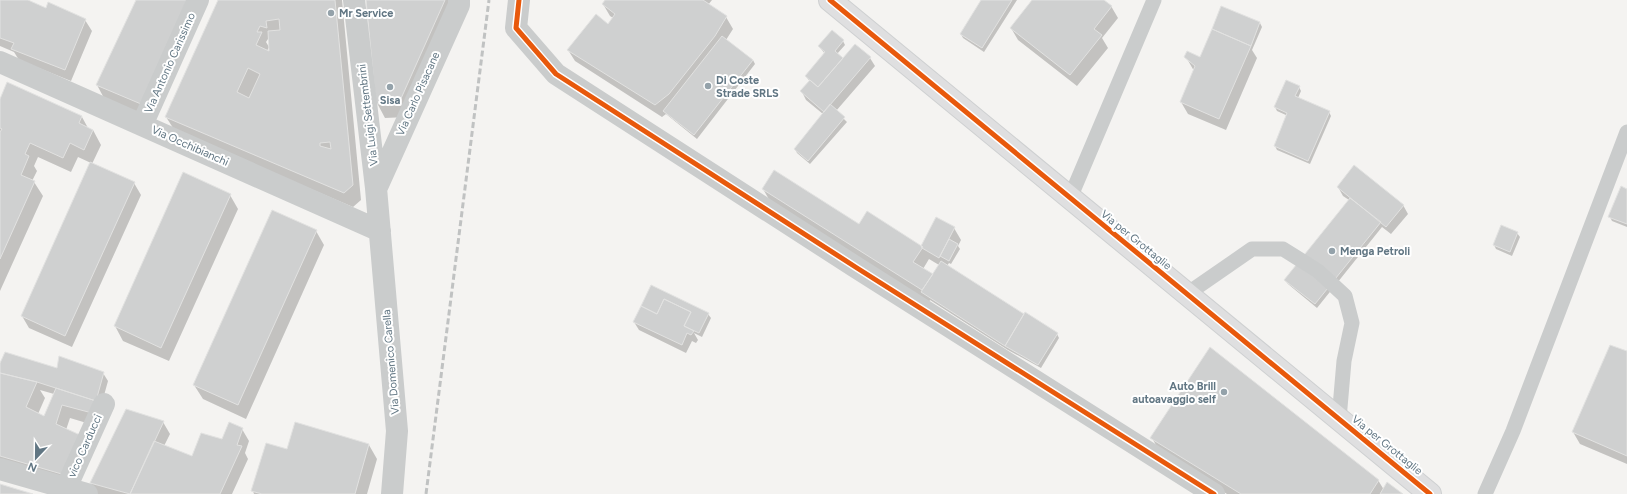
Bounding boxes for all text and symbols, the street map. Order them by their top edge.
place label: Mr Service [339,7,393,20]
marker: Mr Service [326,8,336,18]
street label: Via Antonio Carissimo [142,11,198,115]
street label: Via Carlo Pisacane [394,50,442,138]
street label: Via Luigi Settembrini [355,63,381,167]
place label: Di Coste Strade SRLS [716,74,779,100]
marker: Di Coste Strade SRLS [703,81,713,91]
marker: Sisa [385,82,395,92]
place label: Sisa [380,94,400,107]
street label: Via Occhibianchi [149,123,231,169]
street label: Via per Grottaglie [1098,207,1174,273]
place label: Menga Petroli [1340,245,1410,258]
marker: Menga Petroli [1327,246,1337,256]
street label: Via Domenico Carella [380,309,402,415]
place label: Auto Brill autoavaggio self [1132,380,1217,406]
marker: Auto Brill autoavaggio self [1219,387,1229,397]
street label: vico Carducci [65,412,105,480]
street label: Via per Grottaglie [1349,412,1425,478]
north arrow [16,438,56,478]
text: N [26,459,39,474]

